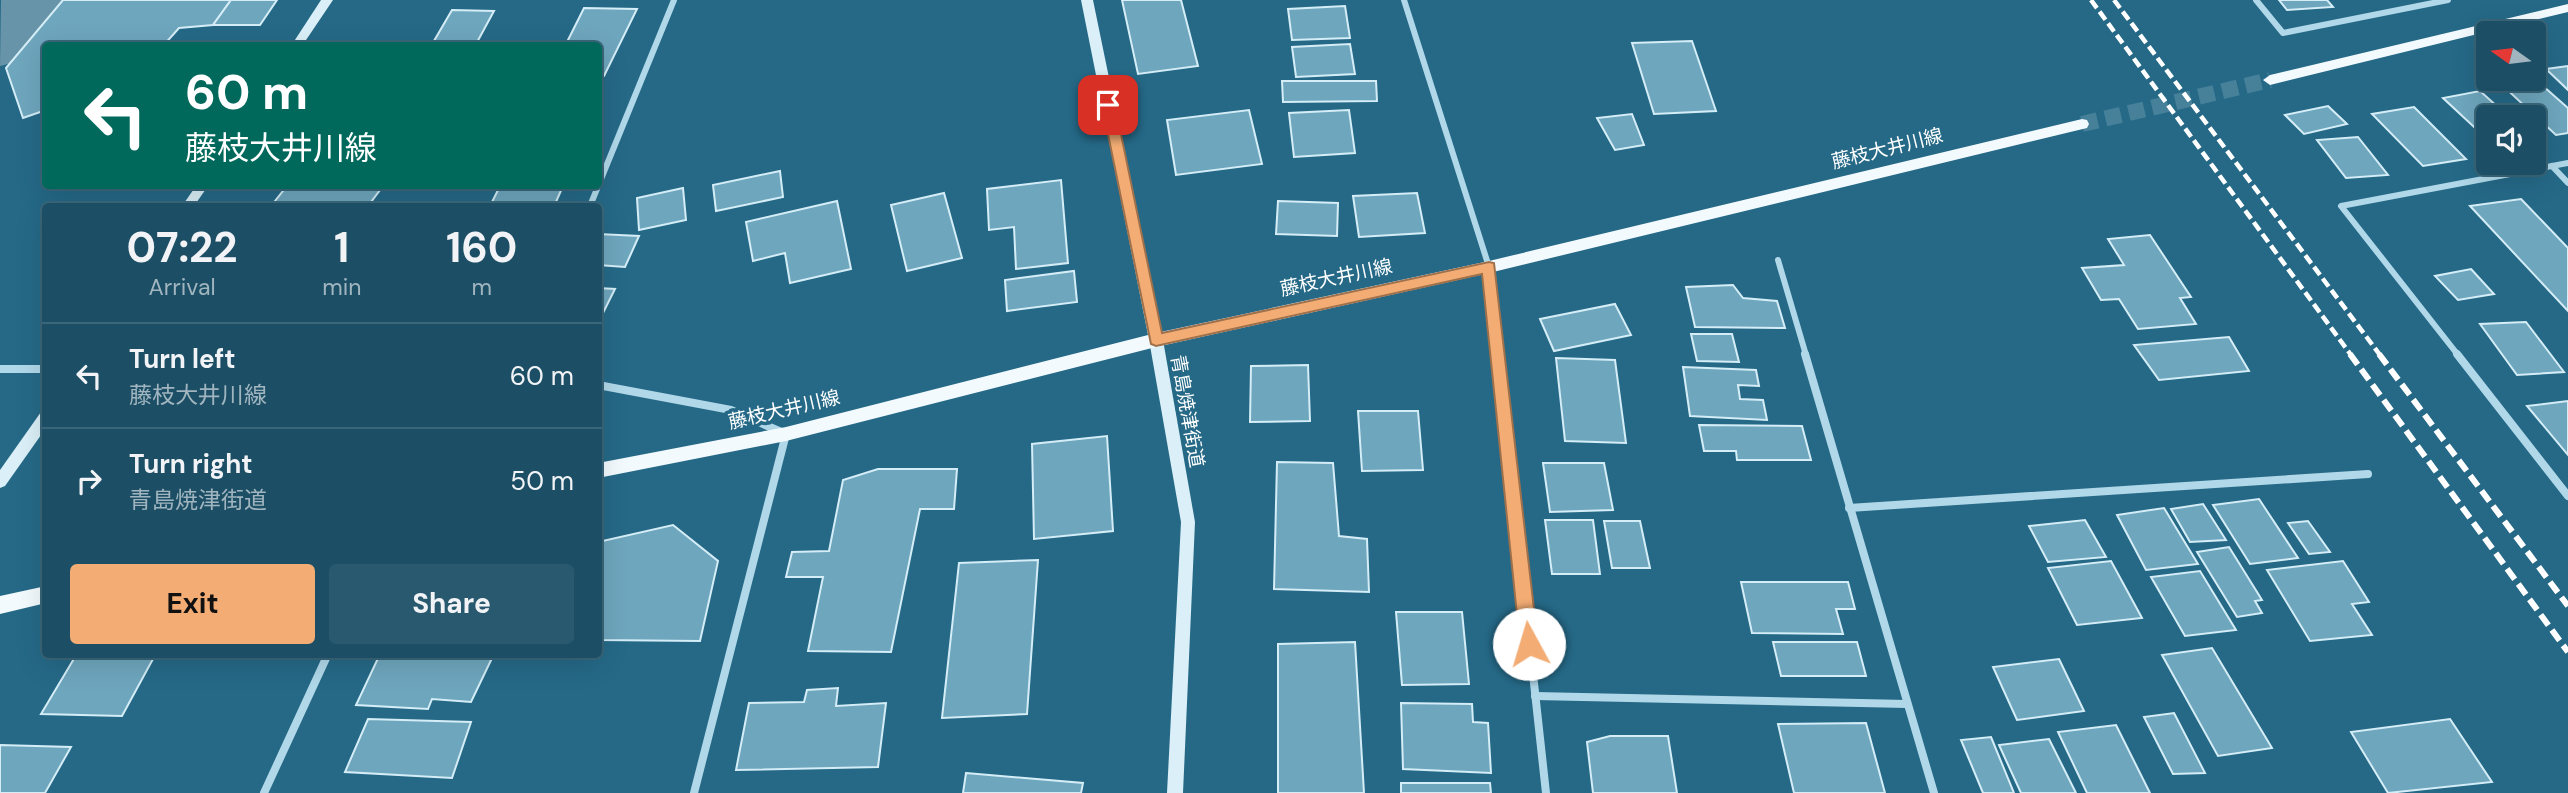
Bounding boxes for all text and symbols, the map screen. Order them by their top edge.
north arrow [2476,21,2546,91]
map controls [2476,21,2546,175]
text: 60 m [185,60,308,124]
icon: left [70,70,161,161]
pin [1078,75,1138,135]
icon: arrive [1089,86,1127,124]
button: sound [2476,105,2546,175]
street label: 藤枝大井川線 [1829,123,1945,174]
text: 藤枝大井川線 [185,127,377,169]
text: 07:22 [127,220,238,275]
text: 1 [334,220,349,275]
text: 160 [446,220,517,275]
street label: 藤枝大井川線 [1278,253,1394,302]
text: Arrival [149,272,216,302]
text: min [322,272,361,302]
text: m [471,272,492,302]
text: Turn left [129,342,236,376]
street label: 青島焼津街道 [1165,353,1210,469]
icon: left [70,357,108,395]
text: 60 m [510,359,574,393]
text: 藤枝大井川線 [129,380,267,410]
street label: 藤枝大井川線 [726,384,842,434]
text: Turn right [129,447,253,481]
icon: right [70,462,108,500]
text: 50 m [510,464,574,498]
text: 青島焼津街道 [129,485,267,515]
button: Exit [70,564,315,644]
button: Share [329,564,574,644]
position arrow [1492,607,1566,681]

